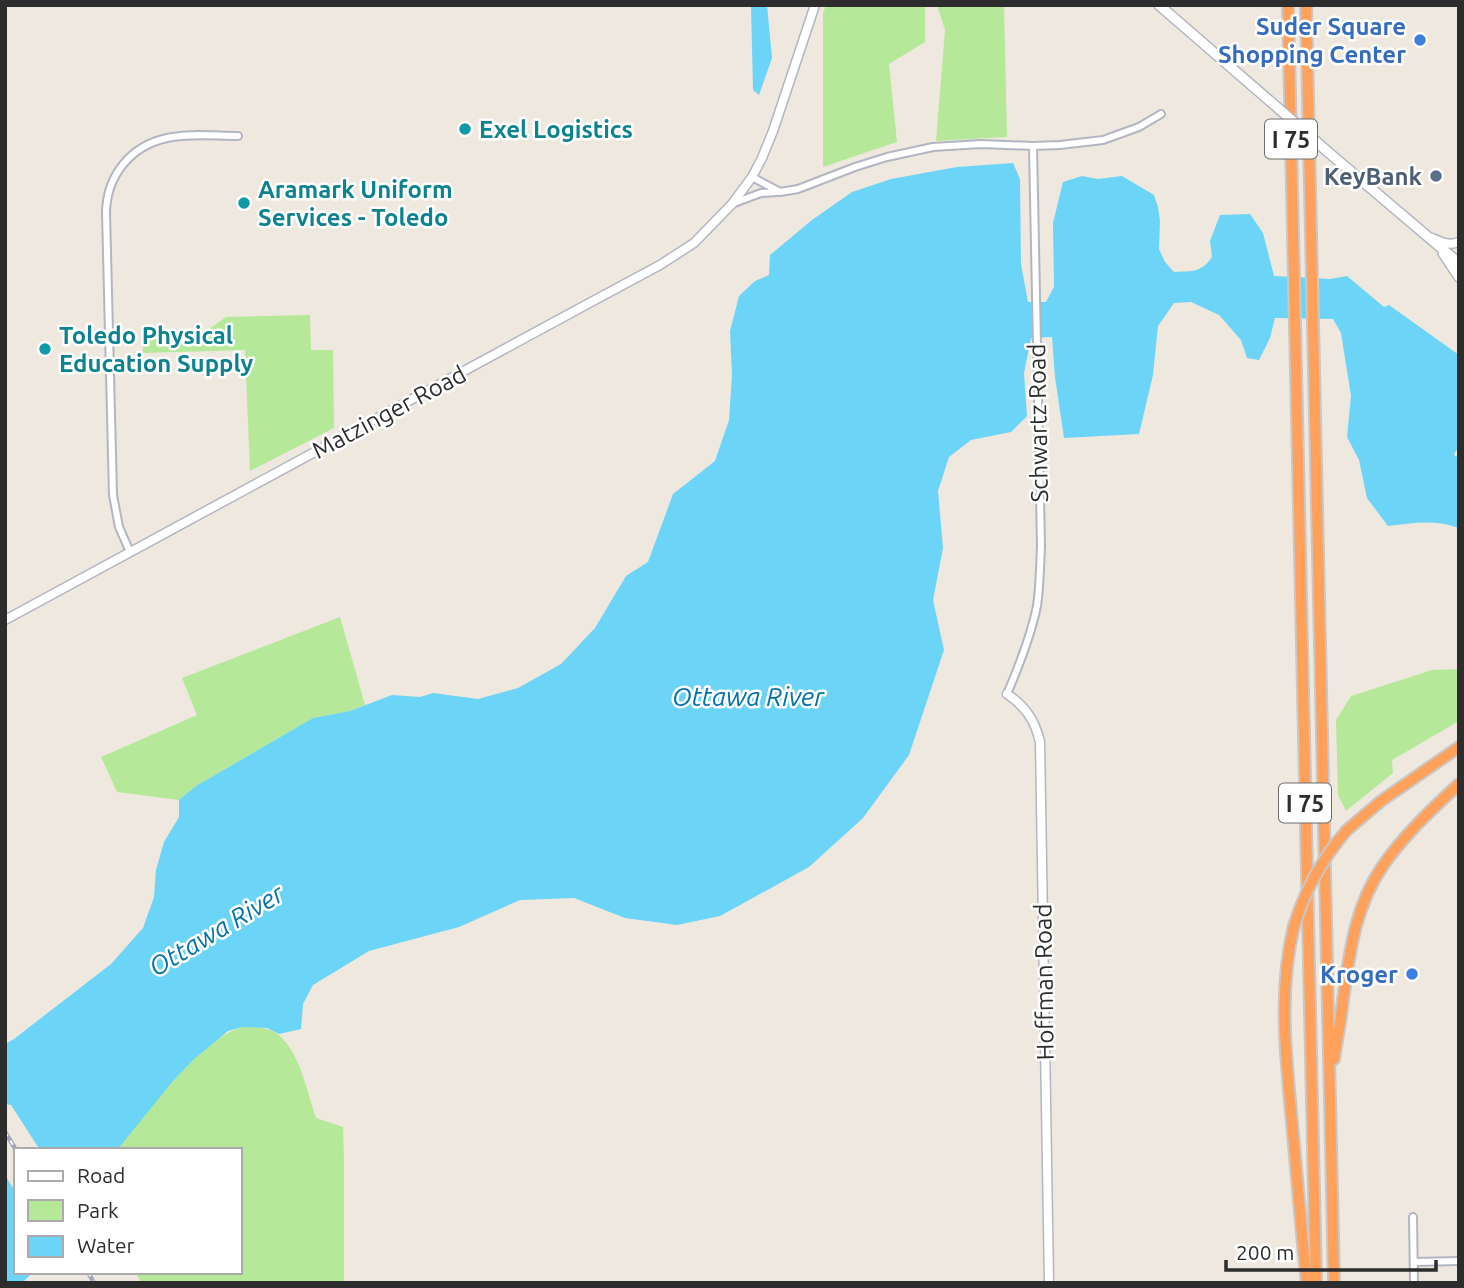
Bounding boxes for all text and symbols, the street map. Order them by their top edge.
place label: Suder Square Shopping Center [1218,13,1406,68]
marker: Suder Square Shopping Center [1412,32,1428,48]
place label: Exel Logistics [479,116,633,143]
road number: I 75 [1265,120,1317,158]
marker: Exel Logistics [457,121,473,137]
place label: KeyBank [1324,163,1423,190]
marker: KeyBank [1428,168,1444,184]
place label: Aramark Uniform Services - Toledo [258,176,453,231]
marker: Aramark Uniform Services - Toledo [236,195,252,211]
place label: Toledo Physical Education Supply [59,322,253,377]
marker: Toledo Physical Education Supply [37,341,53,357]
street label: Schwartz Road [1023,343,1053,503]
street label: Matzinger Road [308,360,470,464]
water label: Ottawa River [672,682,825,711]
road number: I 75 [1279,783,1331,822]
water label: Ottawa River [143,878,290,982]
street label: Hoffman Road [1029,903,1059,1061]
place label: Kroger [1320,961,1398,988]
marker: Kroger [1404,966,1420,982]
legend [14,1148,242,1274]
text: Road [77,1163,125,1187]
text: Park [77,1198,119,1222]
scale bar [1226,1228,1436,1272]
text: Water [77,1233,135,1257]
text: 200 m [1236,1240,1294,1264]

